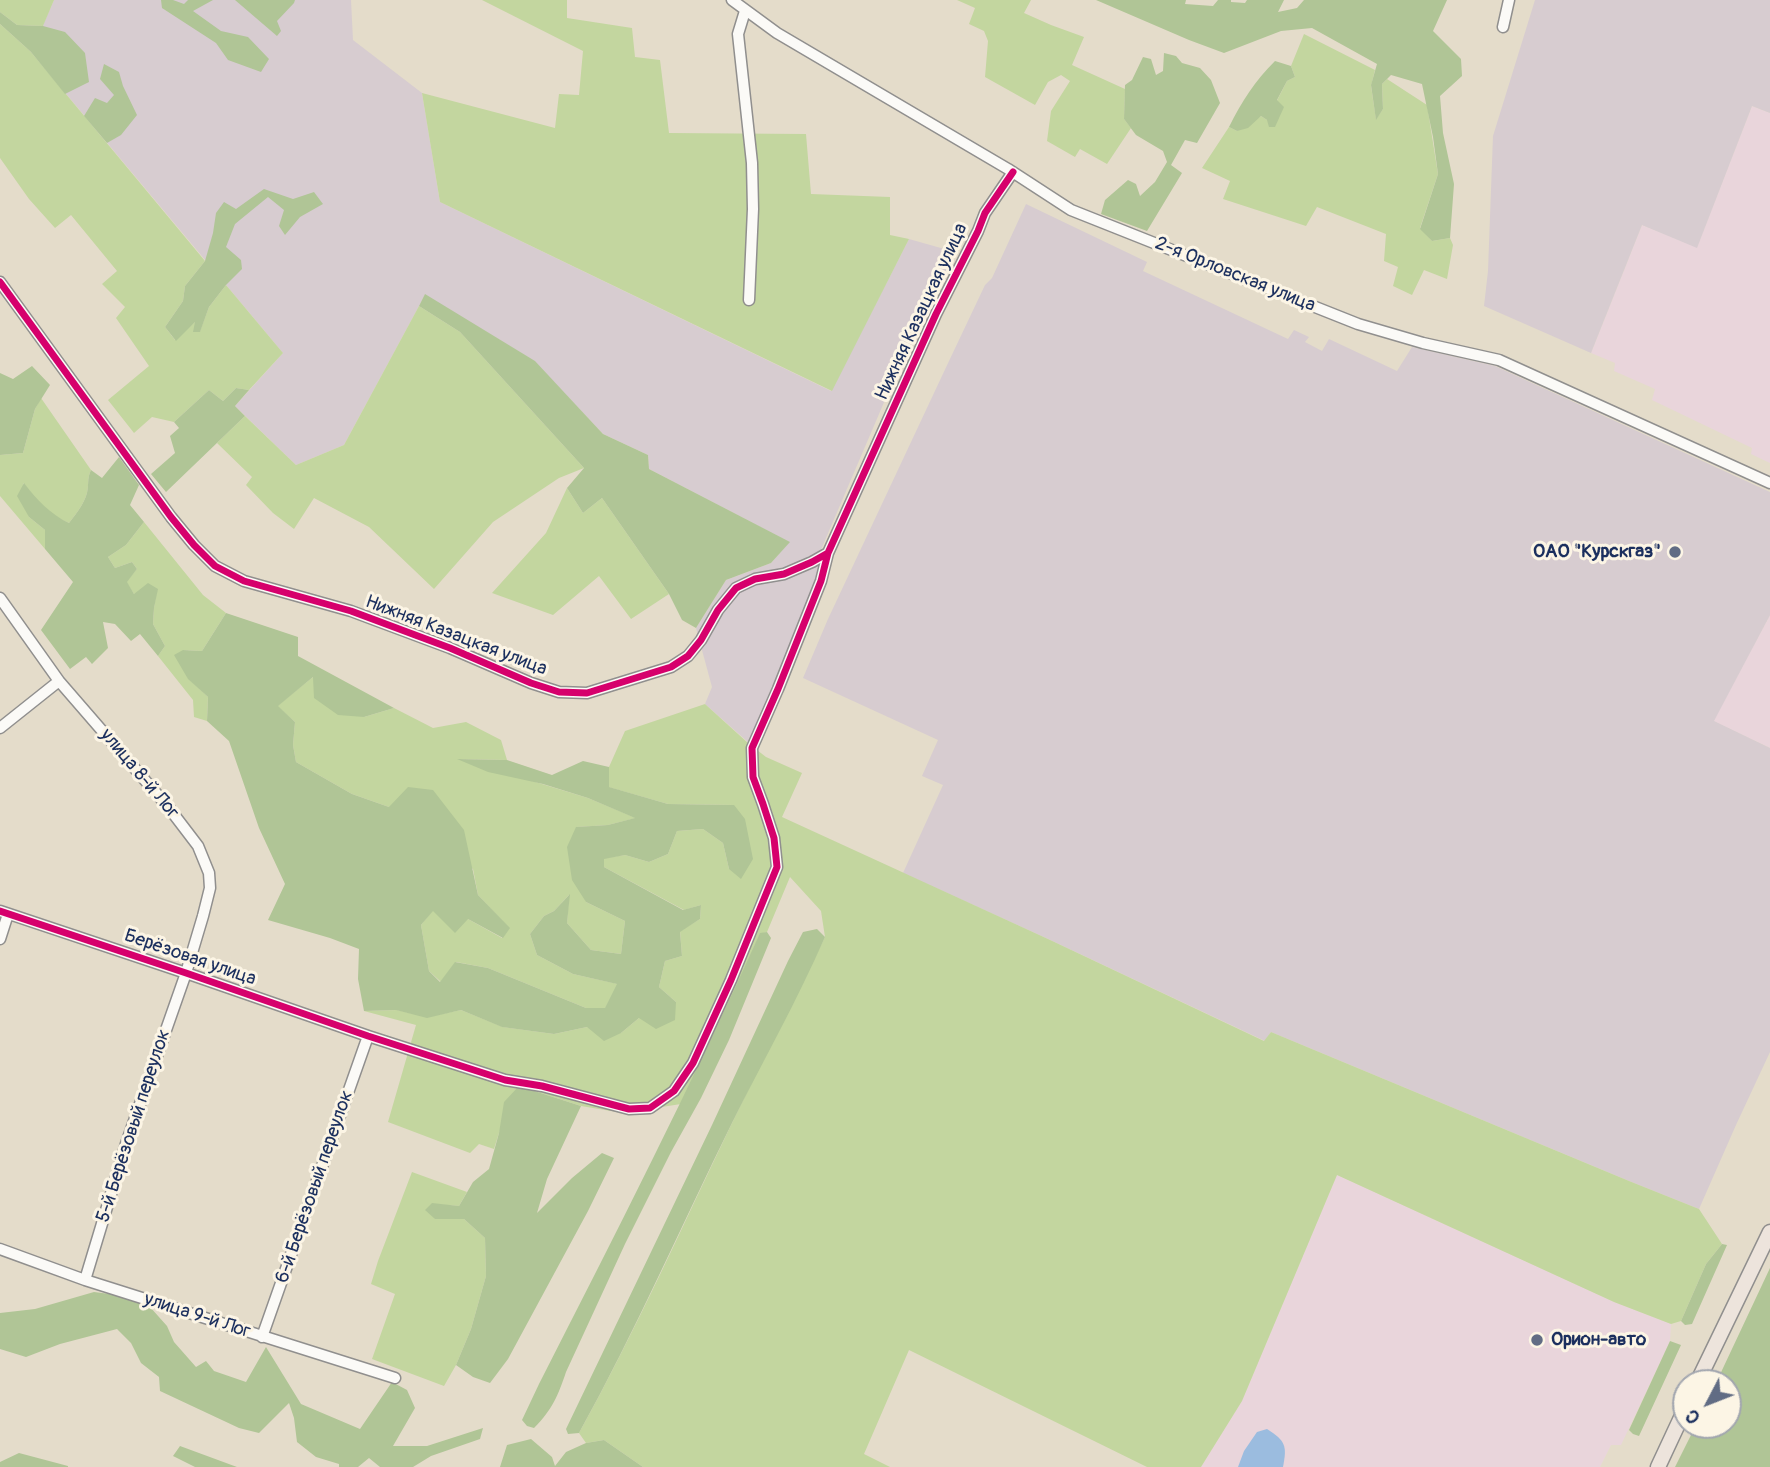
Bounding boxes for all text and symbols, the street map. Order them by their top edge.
street label: Нижняя Казацкая улица [871,220,973,404]
street label: 2-я Орловская улица [1151,232,1319,318]
place label: ОАО "Курскгаз" [1533,541,1661,563]
marker: ОАО "Курскгаз" [1667,544,1683,560]
street label: Нижняя Казацкая улица [362,591,550,681]
street label: улица 8-й Лог [95,724,183,824]
street label: Берёзовая улица [121,925,259,991]
street label: 5-й Берёзовый переулок [92,1027,176,1225]
street label: 6-й Берёзовый переулок [271,1088,359,1286]
street label: улица 9-й Лог [141,1288,253,1344]
place label: Орион-авто [1551,1329,1646,1351]
marker: Орион-авто [1529,1332,1545,1348]
north arrow [1672,1369,1742,1439]
text: С [1680,1404,1706,1429]

